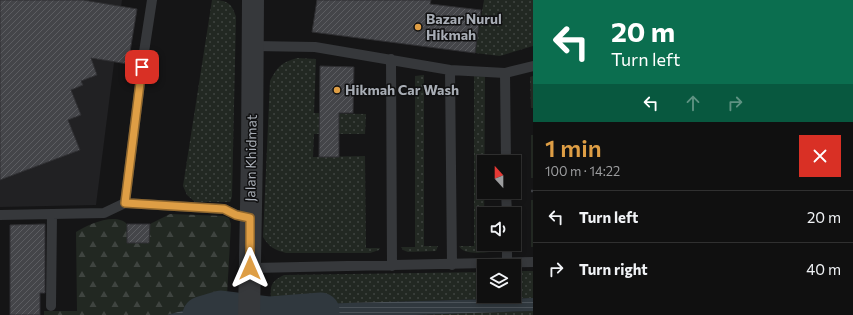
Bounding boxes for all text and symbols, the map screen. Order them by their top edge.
place label: Bazar Nurul Hikmah [426,10,502,43]
text: 20 m [611,14,675,48]
icon: left [545,16,597,68]
marker: Bazar Nurul Hikmah [413,22,423,32]
text: Turn left [611,48,680,70]
pin [125,50,159,84]
icon: arrive [131,56,153,78]
place label: Hikmah Car Wash [345,81,459,98]
marker: Hikmah Car Wash [332,85,342,95]
icon: left [640,92,662,114]
icon: ahead [682,92,704,114]
icon: right [724,92,746,114]
street label: Jalan Khidmat [241,114,260,202]
text: 1 min [545,133,602,162]
button: close [799,135,841,177]
north arrow [477,155,521,199]
map controls [477,155,521,303]
text: 100 m · 14:22 [545,163,620,179]
icon: left [545,206,567,228]
button: sound [477,207,521,251]
text: Turn left [579,208,638,226]
text: 20 m [807,208,841,226]
position arrow [229,247,271,289]
icon: right [545,258,567,280]
button: layers [477,259,521,303]
text: Turn right [579,260,648,278]
text: 40 m [806,260,841,278]

